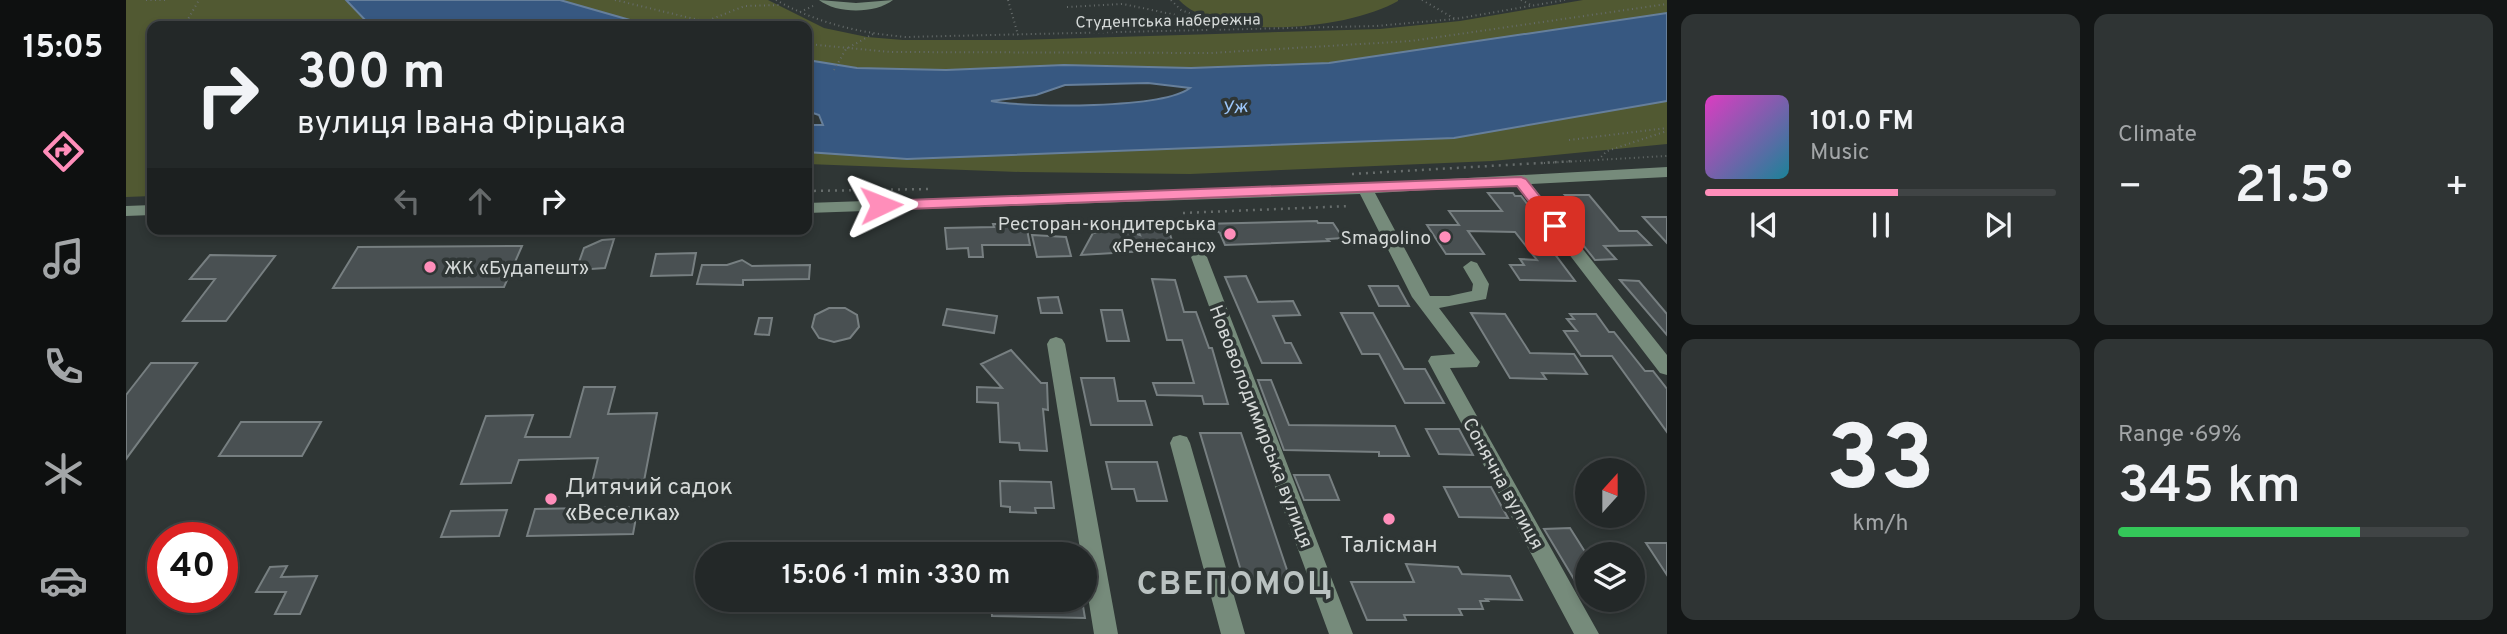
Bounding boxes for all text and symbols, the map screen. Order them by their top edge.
street label: Студентська набережна [1075,10,1261,34]
text: 15:05 [23,29,103,69]
text: 300 m [297,44,445,106]
icon: right [182,49,273,140]
water label: Уж [1221,96,1250,121]
text: вулиця Івана Фірцака [297,105,626,145]
text: 101.0 FM [1810,106,1914,139]
text: Climate [2118,121,2197,150]
icon: directions [39,127,88,176]
text: Music [1810,139,1870,168]
text: 21.5° [2235,155,2352,221]
text: − [2118,164,2143,213]
text: + [2444,164,2469,213]
position arrow [844,168,918,242]
icon: left [388,182,426,220]
icon: ahead [461,182,499,220]
icon: right [534,182,572,220]
pin [1525,196,1585,256]
icon: previous [1745,206,1783,244]
icon: pause [1862,206,1900,244]
icon: next [1979,206,2017,244]
icon: arrive [1536,207,1574,245]
place label: Ресторан-кондитерська «Ренесанс» [998,213,1216,259]
marker: Ресторан-кондитерська «Ренесанс» [1222,226,1238,242]
place label: Smagolino [1341,227,1431,251]
marker: Smagolino [1437,229,1453,245]
icon: music [39,234,88,283]
place label: ЖК «Будапешт» [444,257,589,281]
marker: ЖК «Будапешт» [422,259,438,275]
street label: Нововолодимирська вулиця [1203,302,1318,552]
icon: phone [39,342,88,391]
text: 33 [1826,407,1935,522]
street label: Сонячна вулиця [1456,414,1548,554]
text: Range · 69% [2118,421,2241,450]
icon: climate [39,449,88,498]
text: 345 km [2118,455,2301,521]
north arrow [1575,458,1645,528]
map controls [1575,458,1645,612]
place label: Дитячий садок «Веселка» [565,474,733,529]
marker: Дитячий садок «Веселка» [543,491,559,507]
text: km/h [1853,510,1908,539]
marker: Талісман [1381,511,1397,527]
speed limit sign: 40 [147,522,238,613]
place label: Талісман [1340,532,1438,561]
button: layers [1575,542,1645,612]
icon: car [39,556,88,605]
text: 15:06 · 1 min · 330 m [782,560,1010,593]
district label: СВЕПОМОЦ [1137,566,1333,606]

